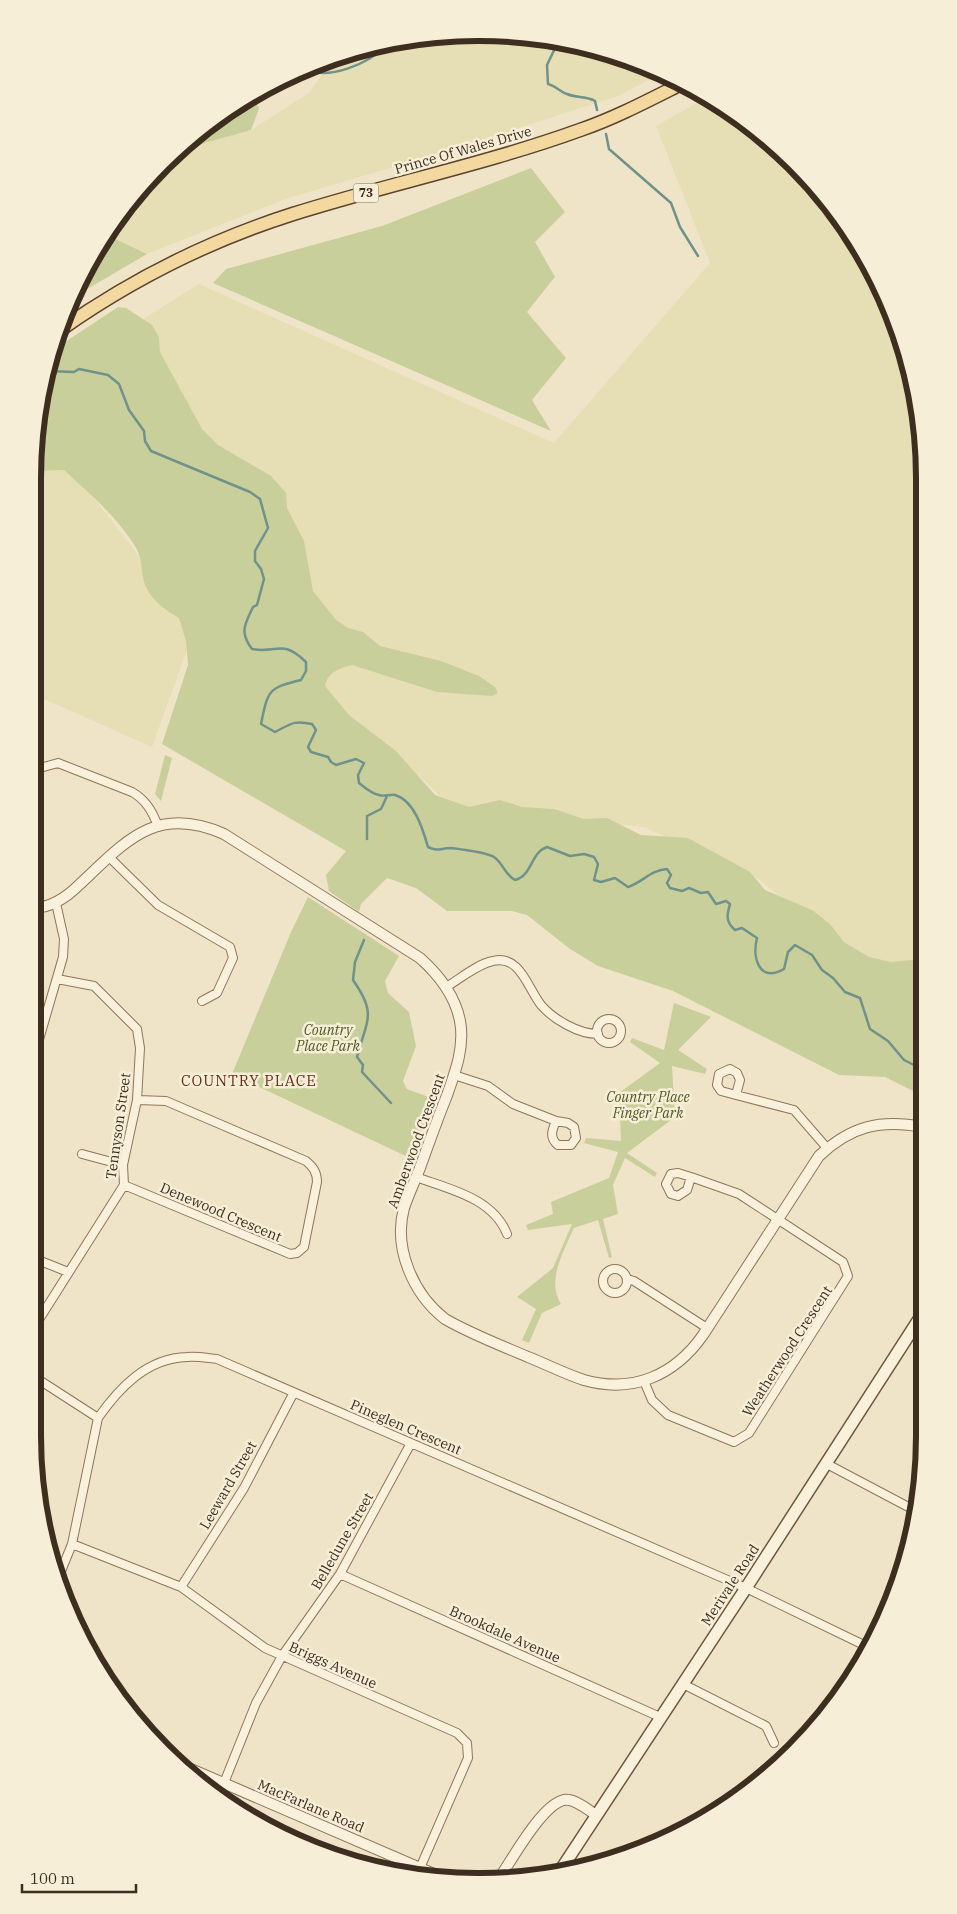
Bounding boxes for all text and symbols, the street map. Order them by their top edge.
street label: Prince Of Wales Drive [392,122,534,178]
road number: 73 [354,184,378,202]
park label: Country Place Park [295,1021,361,1055]
district label: COUNTRY PLACE [181,1071,317,1090]
street label: Amberwood Crescent [383,1071,449,1211]
street label: Tennyson Street [102,1072,134,1180]
park label: Country Place Finger Park [606,1088,690,1122]
street label: Denewood Crescent [157,1178,285,1246]
street label: Weatherwood Crescent [738,1282,836,1420]
street label: Pineglen Crescent [348,1395,464,1459]
street label: Leeward Street [195,1438,261,1532]
street label: Belledune Street [307,1489,377,1593]
street label: Merivale Road [697,1540,763,1629]
street label: Brookdale Avenue [447,1601,563,1667]
street label: Briggs Avenue [286,1638,380,1692]
street label: MacFarlane Road [255,1775,367,1837]
scale bar [22,1862,136,1894]
text: 100 m [30,1869,75,1888]

